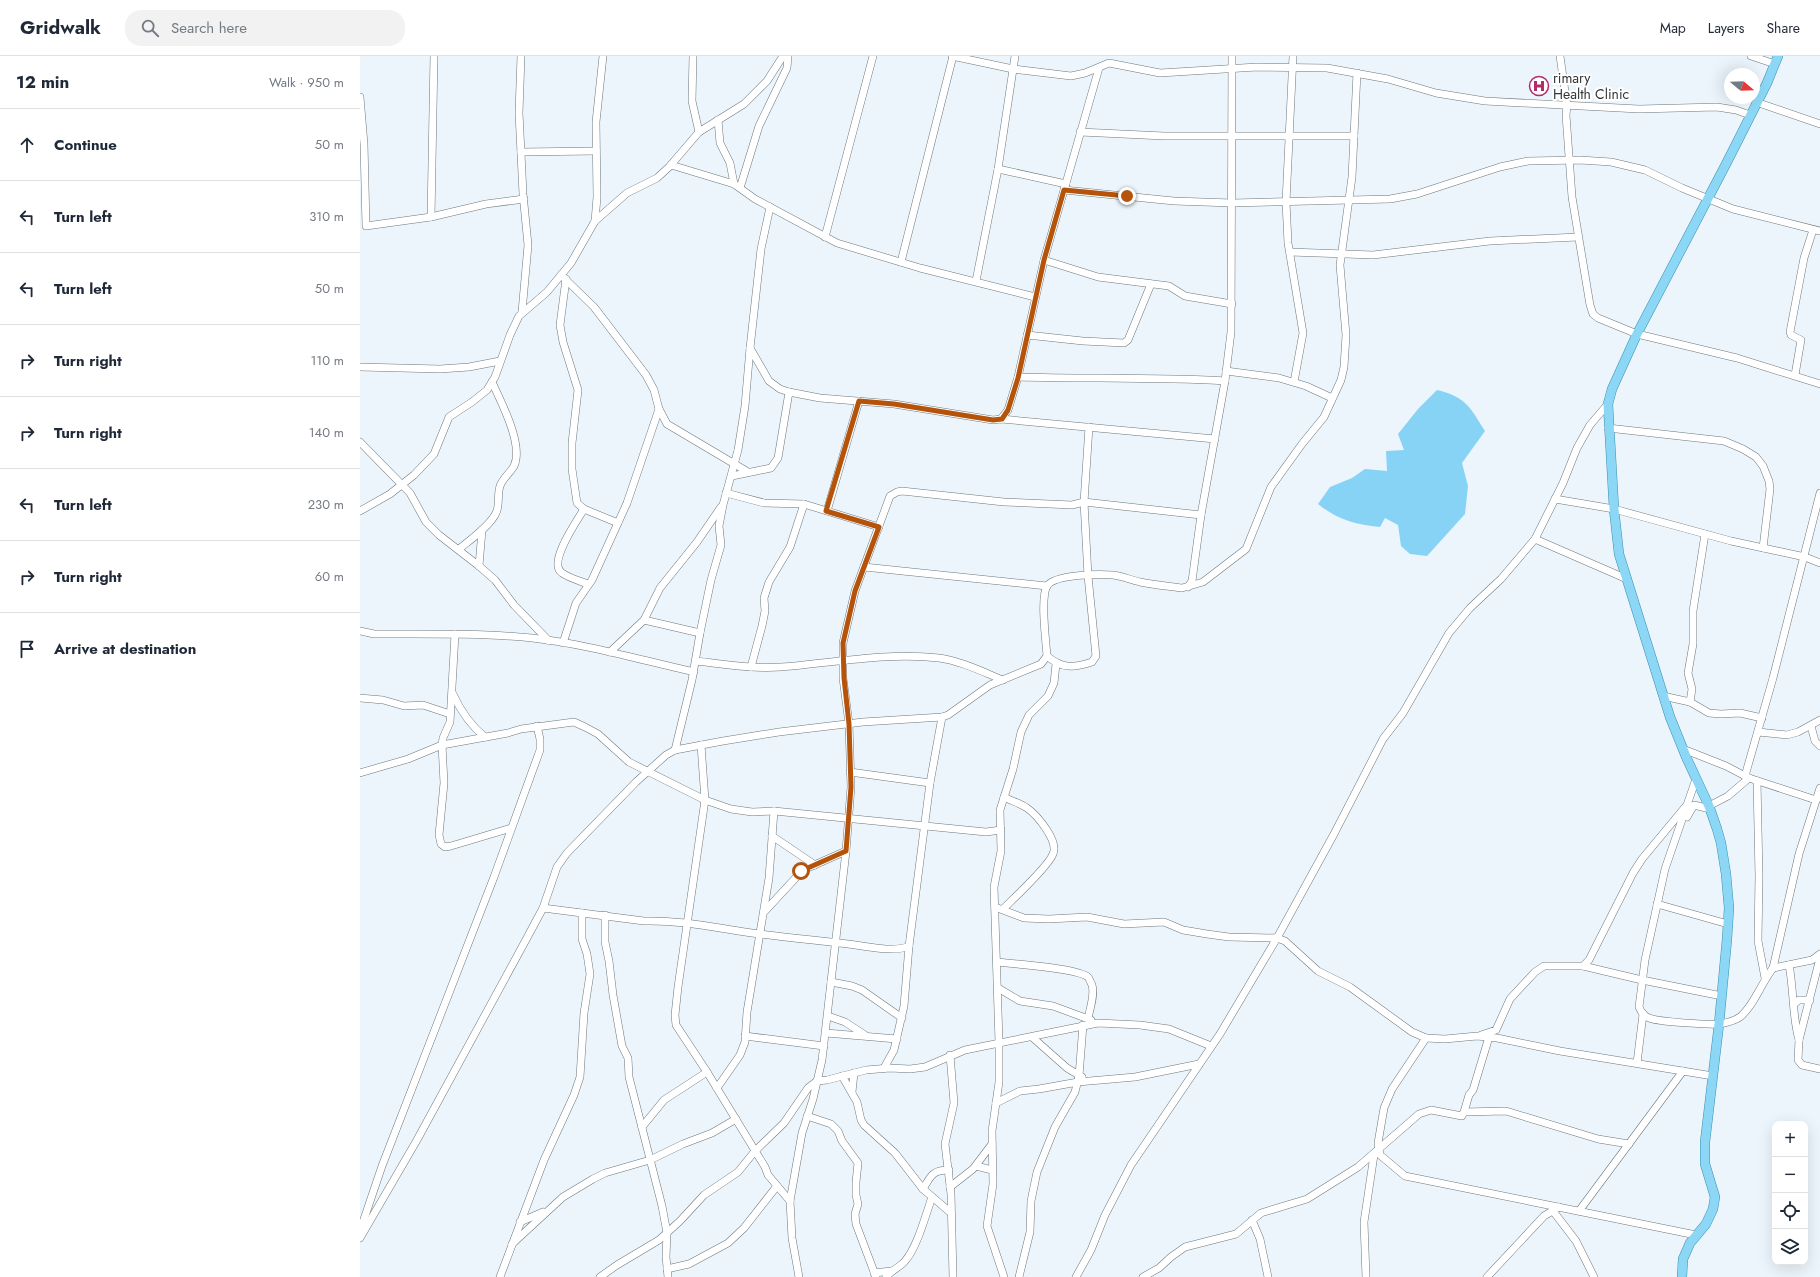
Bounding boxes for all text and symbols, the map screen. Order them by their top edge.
search box [125,10,405,46]
text: Gridwalk [20,14,101,41]
icon: search [139,17,161,39]
text: Search here [171,17,247,39]
text: Map [1660,18,1686,38]
text: Layers [1708,18,1744,38]
text: Share [1766,18,1800,38]
place label: rimary Health Clinic [1553,68,1629,104]
north arrow [1724,68,1760,104]
text: 12 min [16,70,69,94]
text: Walk · 950 m [269,73,344,92]
hospital icon: rimary Health Clinic [1528,75,1550,97]
icon: ahead [16,134,38,156]
text: Continue [54,134,117,156]
text: 50 m [315,135,344,154]
route end [1118,187,1136,205]
icon: left [16,206,38,228]
text: Turn left [54,206,112,228]
text: 310 m [309,207,344,226]
icon: left [16,278,38,300]
text: Turn left [54,278,112,300]
text: 50 m [315,279,344,298]
icon: right [16,350,38,372]
text: Turn right [54,350,122,372]
text: 110 m [310,351,344,370]
icon: right [16,422,38,444]
text: Turn right [54,422,122,444]
text: 140 m [309,423,344,442]
icon: left [16,494,38,516]
text: Turn left [54,494,112,516]
text: 230 m [308,495,344,514]
icon: right [16,566,38,588]
text: Turn right [54,566,122,588]
text: 60 m [315,567,344,586]
icon: arrive [16,638,38,660]
text: Arrive at destination [54,638,196,660]
route start [792,862,810,880]
map controls [1772,1121,1808,1265]
button: + [1772,1121,1808,1157]
button: − [1772,1157,1808,1193]
button: locate [1772,1193,1808,1229]
button: layers [1772,1229,1808,1265]

